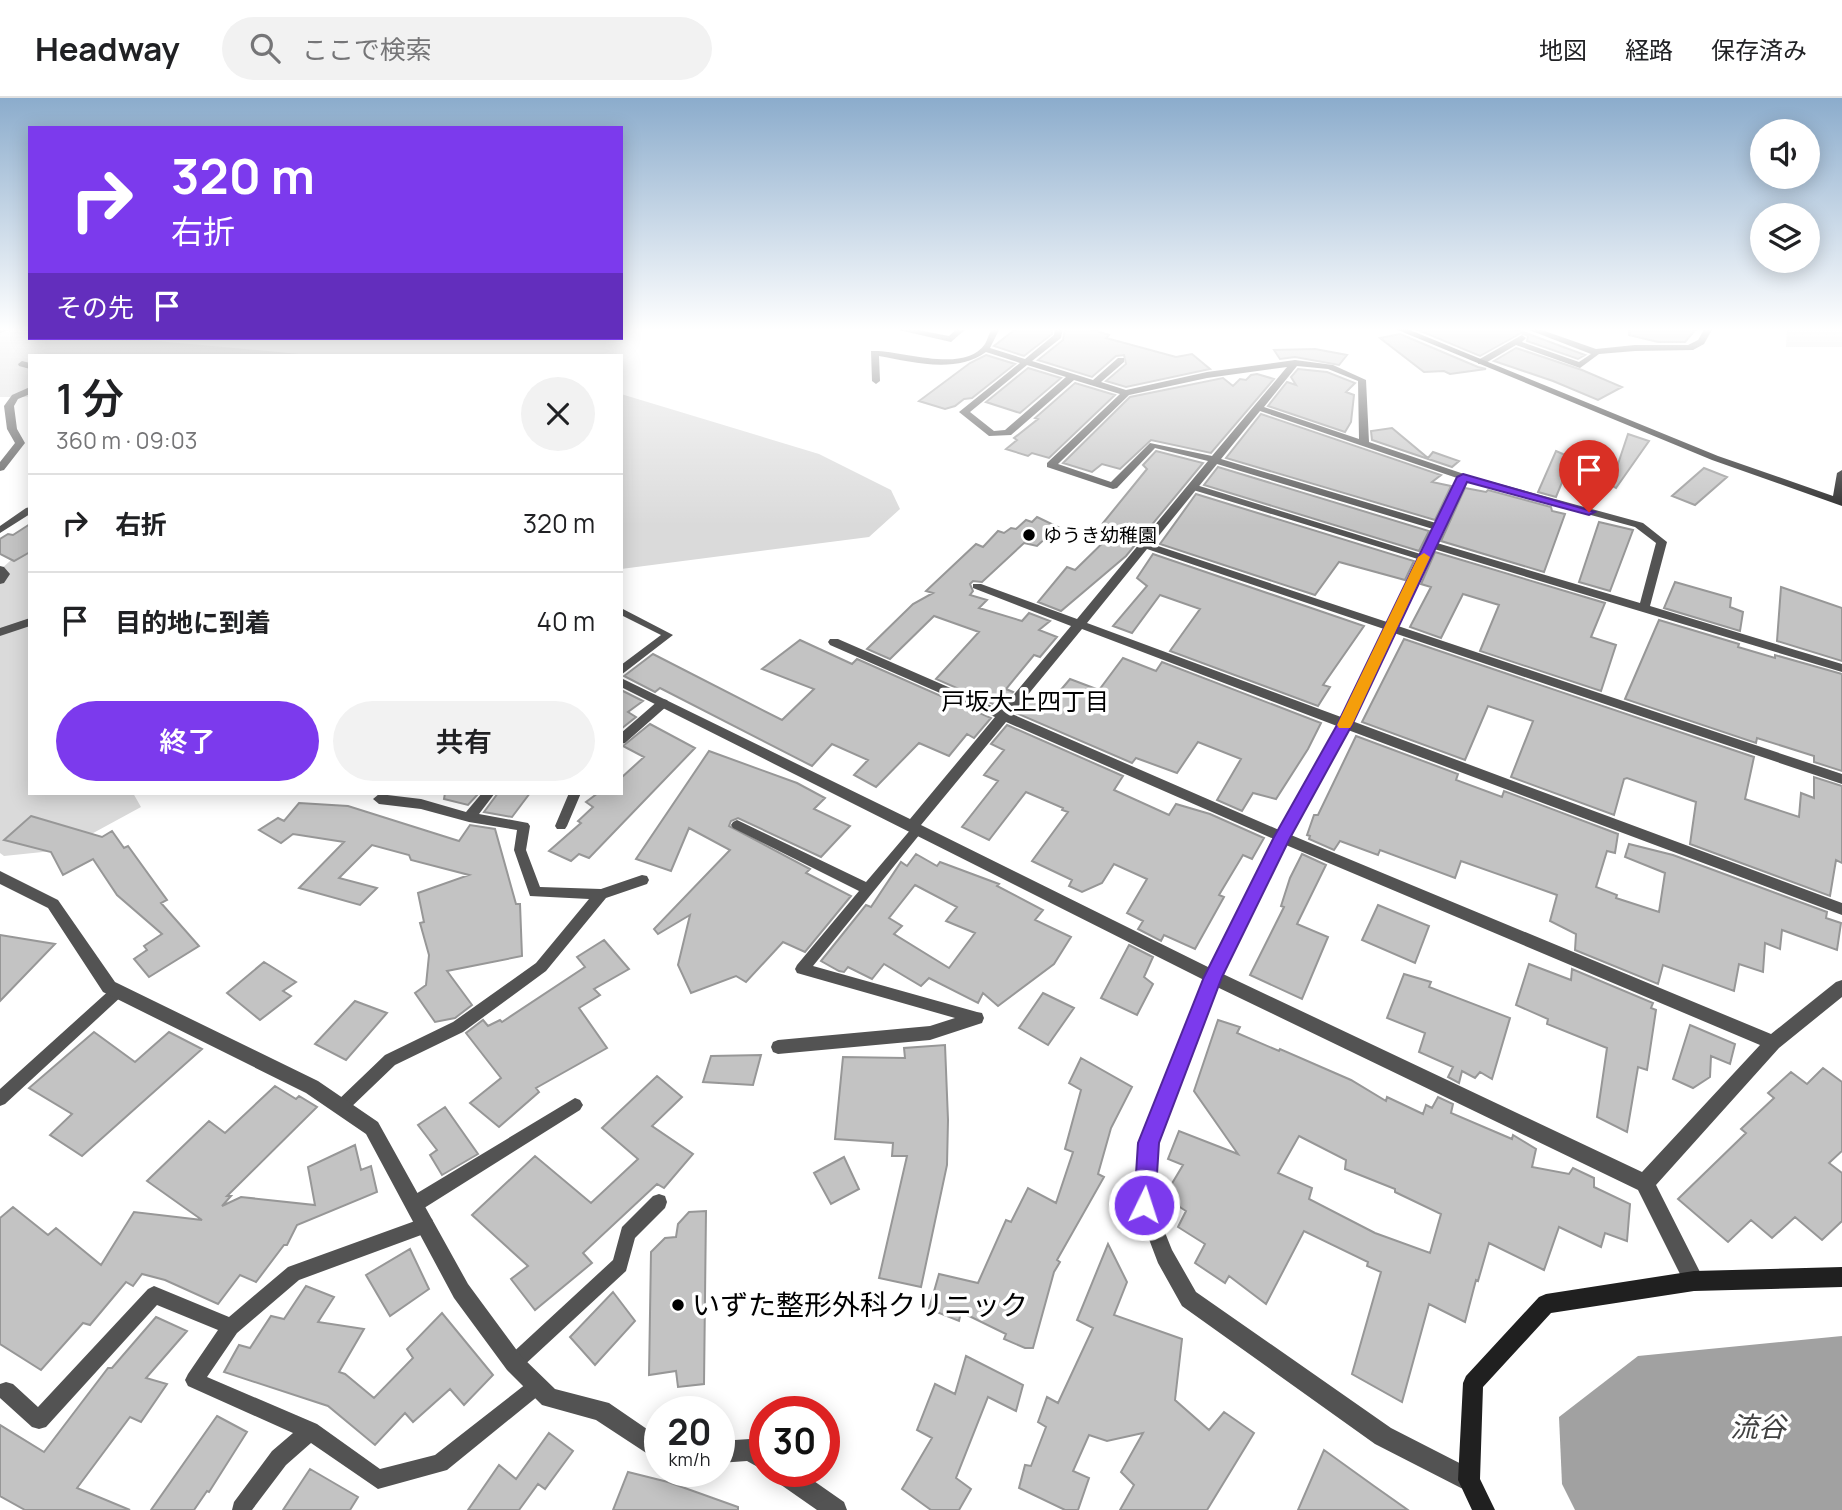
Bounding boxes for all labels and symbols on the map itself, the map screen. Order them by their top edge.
pin [1559,440,1619,512]
place label: ゆうき幼稚園 [1043,522,1157,548]
marker: ゆうき幼稚園 [1021,527,1037,543]
district label: 戸坂大上四丁目 [941,684,1109,717]
position arrow [1107,1168,1181,1242]
place label: いずた整形外科クリニック [692,1285,1028,1323]
marker: いずた整形外科クリニック [670,1297,686,1313]
speed limit sign: 30 [749,1396,840,1487]
water label: 流谷 [1730,1407,1788,1445]

